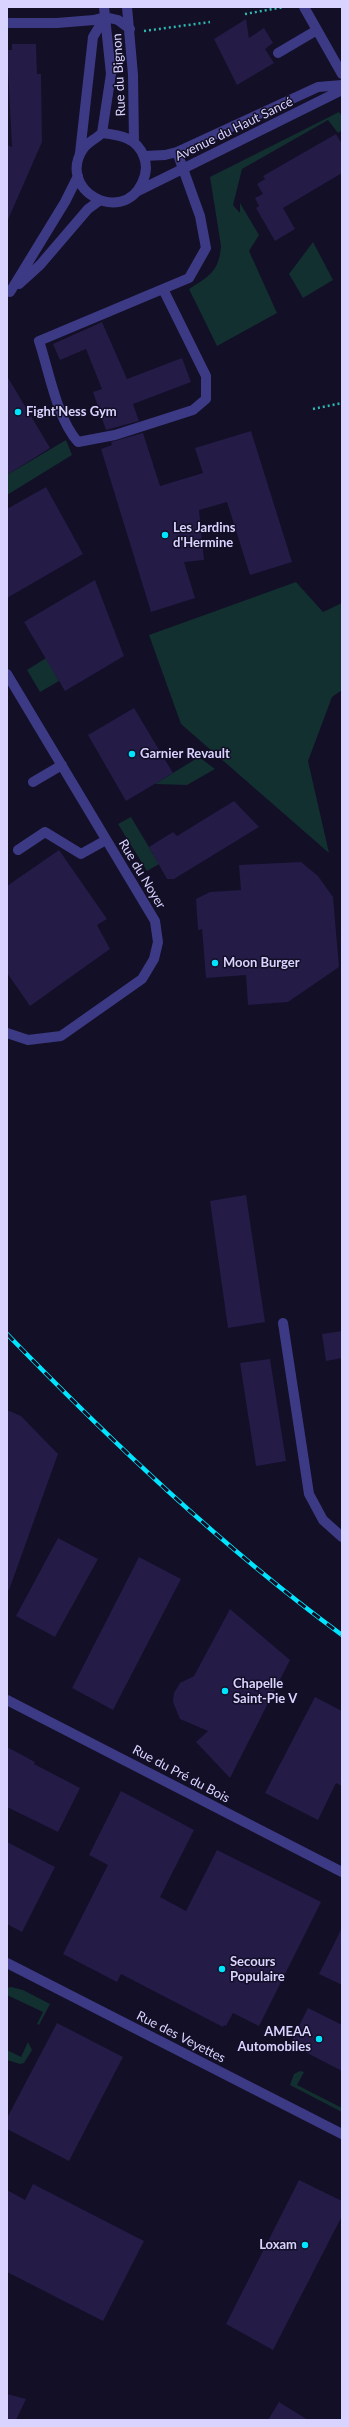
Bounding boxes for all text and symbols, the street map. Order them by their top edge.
street label: Rue du Bignon [109,33,129,117]
street label: Avenue du Haut Sancé [172,94,296,164]
place label: Fight'Ness Gym [26,404,117,420]
marker: Fight'Ness Gym [13,407,23,417]
place label: Les Jardins d'Hermine [173,520,236,551]
marker: Les Jardins d'Hermine [160,530,170,540]
place label: Garnier Revault [140,746,230,762]
marker: Garnier Revault [127,749,137,759]
street label: Rue du Noyer [115,836,169,912]
place label: Moon Burger [223,955,300,971]
marker: Moon Burger [210,958,220,968]
place label: Chapelle Saint-Pie V [233,1676,297,1707]
marker: Chapelle Saint-Pie V [220,1686,230,1696]
street label: Rue du Pré du Bois [130,1742,232,1806]
place label: Secours Populaire [230,1954,285,1985]
marker: Secours Populaire [217,1964,227,1974]
street label: Rue des Veyettes [134,2008,228,2066]
place label: AMEAA Automobiles [238,2024,311,2055]
marker: AMEAA Automobiles [314,2034,324,2044]
place label: Loxam [259,2237,297,2253]
marker: Loxam [300,2240,310,2250]

